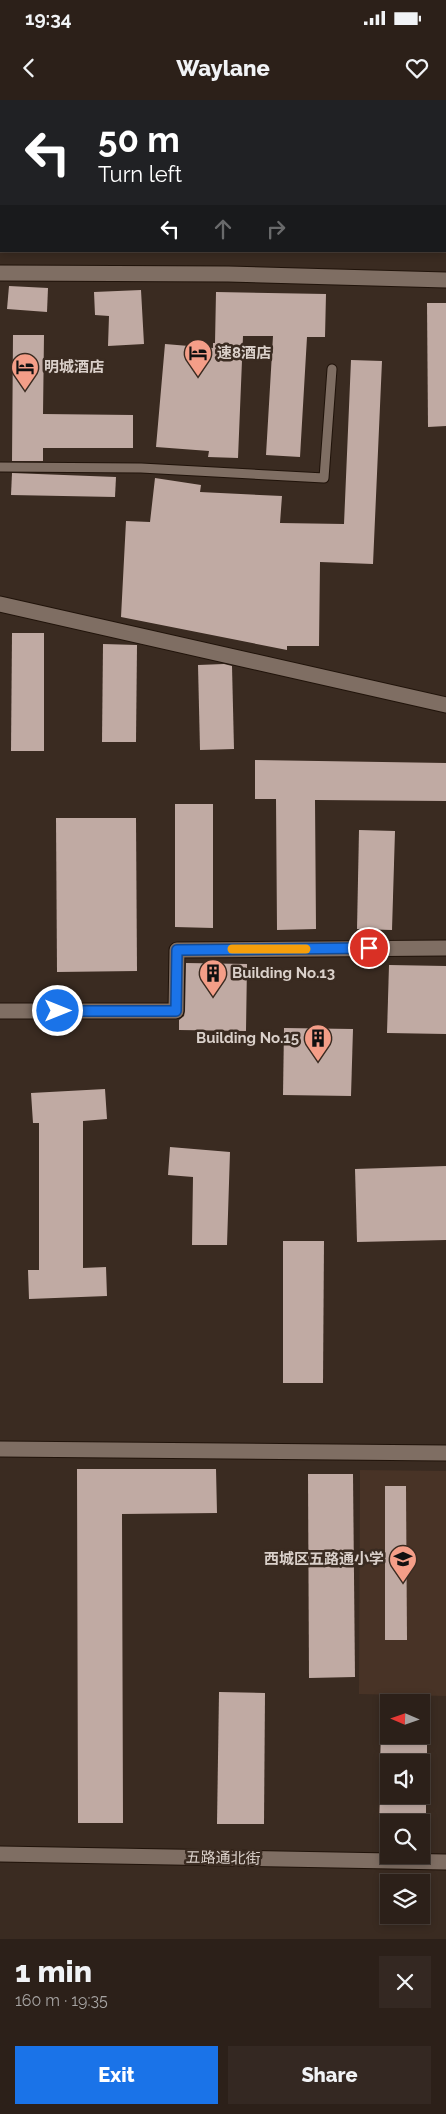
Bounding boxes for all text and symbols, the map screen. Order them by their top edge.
text: 19:34 [25,7,72,29]
icon: back [15,54,43,82]
icon: heart [403,54,431,82]
text: Waylane [176,55,270,81]
text: 50 m [98,119,180,160]
icon: left [15,120,80,185]
text: Turn left [98,161,182,187]
icon: left [156,215,184,243]
icon: ahead [209,215,237,243]
icon: right [262,215,290,243]
hotel icon: 速8酒店 [183,338,213,377]
place label: 速8酒店 [217,344,271,362]
hotel icon: 明城酒店 [10,352,40,391]
place label: 明城酒店 [44,358,104,376]
pin [348,927,390,969]
icon: arrive [355,934,383,962]
building icon: Building No.13 [198,958,228,997]
place label: Building No.13 [232,964,335,982]
position arrow [31,984,83,1036]
building icon: Building No.15 [303,1023,333,1062]
place label: Building No.15 [196,1029,299,1047]
school or university icon: 西城区五路通小学 [388,1544,418,1583]
place label: 西城区五路通小学 [264,1550,384,1568]
north arrow [380,1694,430,1744]
map controls [380,1694,430,1924]
button: sound [380,1754,430,1804]
button: search [380,1814,430,1864]
street label: 五路通北街 [185,1848,261,1868]
button: layers [380,1874,430,1924]
text: 1 min [15,1954,92,1989]
button: close [379,1956,431,2008]
text: 160 m · 19:35 [15,1991,108,2010]
button: Exit [15,2046,218,2104]
button: Share [228,2046,431,2104]

